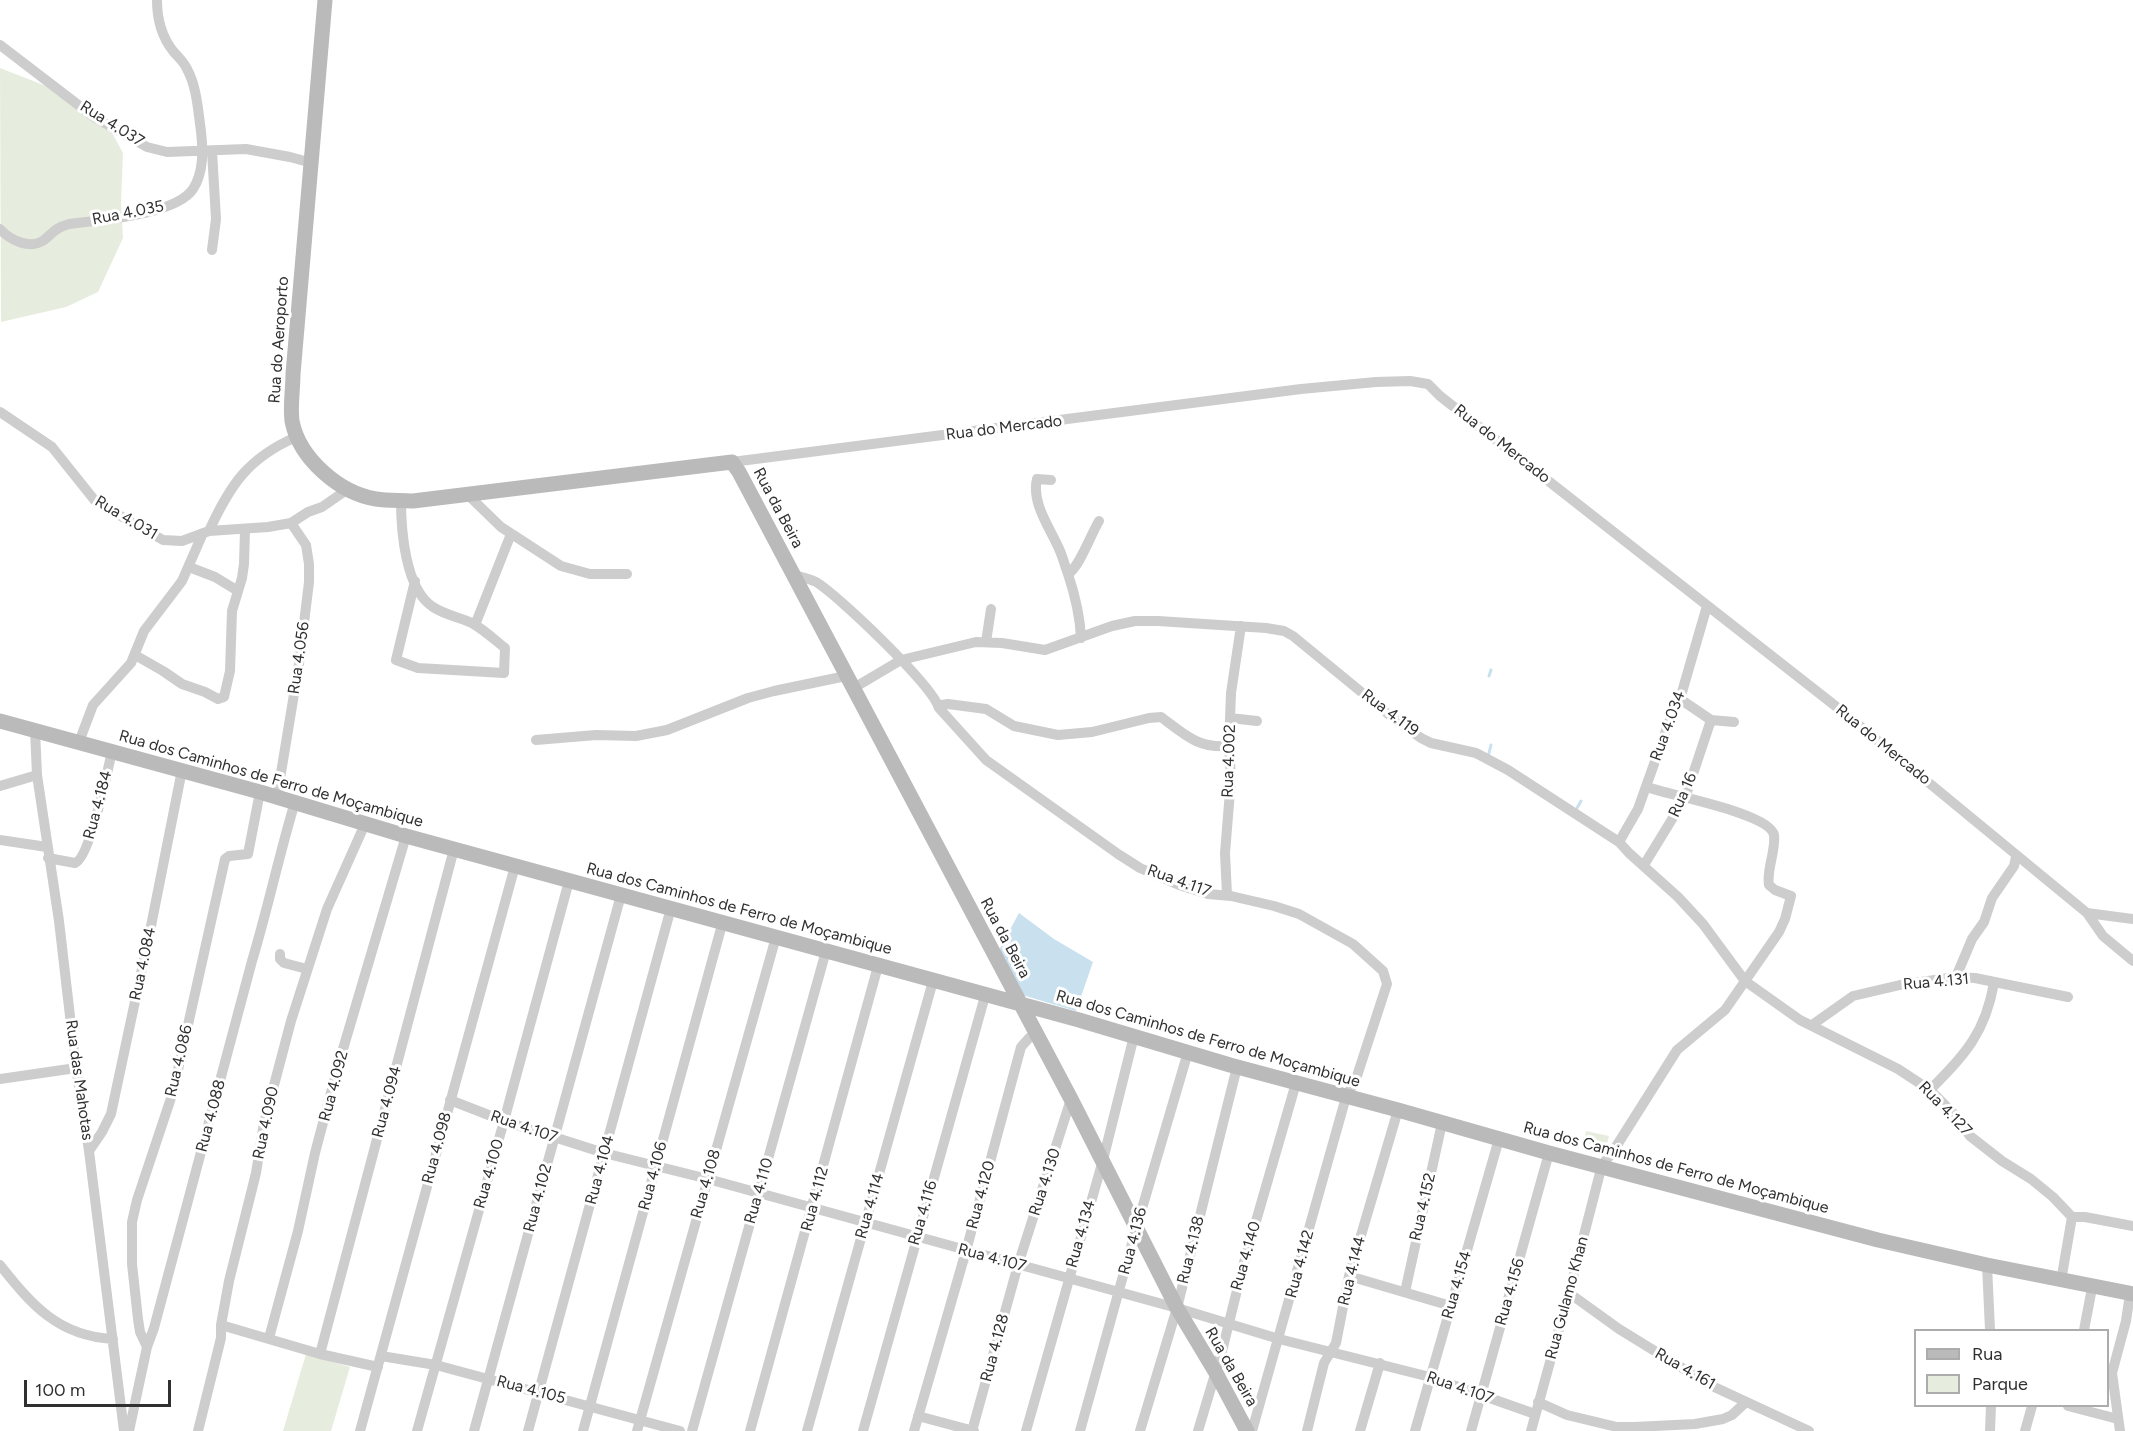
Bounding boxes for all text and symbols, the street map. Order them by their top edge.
street label: Rua 4.037 [76,97,148,151]
street label: Rua 4.035 [91,197,165,229]
street label: Rua do Aeroporto [265,276,293,404]
street label: Rua do Mercado [1450,400,1554,488]
street label: Rua do Mercado [945,411,1063,445]
street label: Rua da Beira [749,464,807,552]
street label: Rua 4.031 [91,492,161,544]
street label: Rua 4.056 [284,621,314,695]
street label: Rua 4.119 [1358,685,1422,741]
street label: Rua 4.034 [1646,688,1690,764]
street label: Rua do Mercado [1832,701,1934,789]
street label: Rua 4.002 [1218,724,1240,798]
street label: Rua dos Caminhos de Ferro de Moçambique [117,726,425,832]
street label: Rua 4.184 [80,768,116,842]
street label: Rua 16 [1665,770,1701,820]
street label: Rua dos Caminhos de Ferro de Moçambique [584,859,894,959]
street label: Rua 4.117 [1145,861,1213,901]
street label: Rua da Beira [976,894,1034,982]
street label: Rua 4.084 [126,926,160,1002]
street label: Rua 4.131 [1902,970,1970,994]
street label: Rua dos Caminhos de Ferro de Moçambique [1054,986,1362,1092]
street label: Rua das Mahotas [61,1018,97,1142]
street label: Rua 4.086 [161,1023,197,1099]
street label: Rua 4.092 [315,1048,353,1124]
street label: Rua 4.094 [368,1064,406,1140]
street label: Rua 4.088 [192,1078,230,1154]
street label: Rua 4.127 [1914,1078,1976,1140]
street label: Rua 4.090 [249,1085,283,1161]
street label: Rua 4.107 [488,1107,560,1147]
street label: Rua 4.098 [418,1110,456,1186]
street label: Rua dos Caminhos de Ferro de Moçambique [1521,1118,1831,1218]
street label: Rua 4.104 [582,1133,618,1207]
street label: Rua 4.100 [470,1137,508,1211]
street label: Rua 4.106 [635,1140,671,1212]
street label: Rua 4.130 [1025,1146,1065,1218]
street label: Rua 4.108 [687,1147,725,1221]
street label: Rua 4.110 [740,1156,778,1226]
street label: Rua 4.120 [963,1159,999,1231]
street label: Rua 4.102 [520,1162,556,1234]
street label: Rua 4.112 [797,1164,833,1234]
street label: Rua 4.114 [851,1171,889,1241]
street label: Rua 4.152 [1406,1171,1440,1243]
street label: Rua 4.116 [905,1178,941,1248]
street label: Rua 4.134 [1062,1198,1100,1270]
street label: Rua 4.136 [1115,1205,1151,1277]
street label: Rua 4.138 [1173,1214,1209,1286]
street label: Rua 4.140 [1227,1219,1265,1293]
street label: Rua 4.142 [1282,1228,1318,1300]
street label: Rua 4.144 [1334,1234,1370,1308]
street label: Rua Gulamo Khan [1541,1234,1593,1362]
street label: Rua 4.107 [956,1240,1028,1276]
street label: Rua 4.154 [1438,1249,1476,1321]
street label: Rua 4.156 [1491,1256,1529,1328]
street label: Rua 4.128 [977,1312,1013,1384]
street label: Rua da Beira [1201,1324,1261,1410]
legend [1914,1329,2109,1407]
text: Rua [1972,1343,2003,1365]
street label: Rua 4.161 [1651,1344,1719,1394]
scale bar [27,1368,174,1406]
street label: Rua 4.107 [1424,1368,1496,1408]
street label: Rua 4.105 [495,1372,567,1408]
text: Parque [1972,1373,2028,1395]
text: 100 m [35,1379,85,1401]

